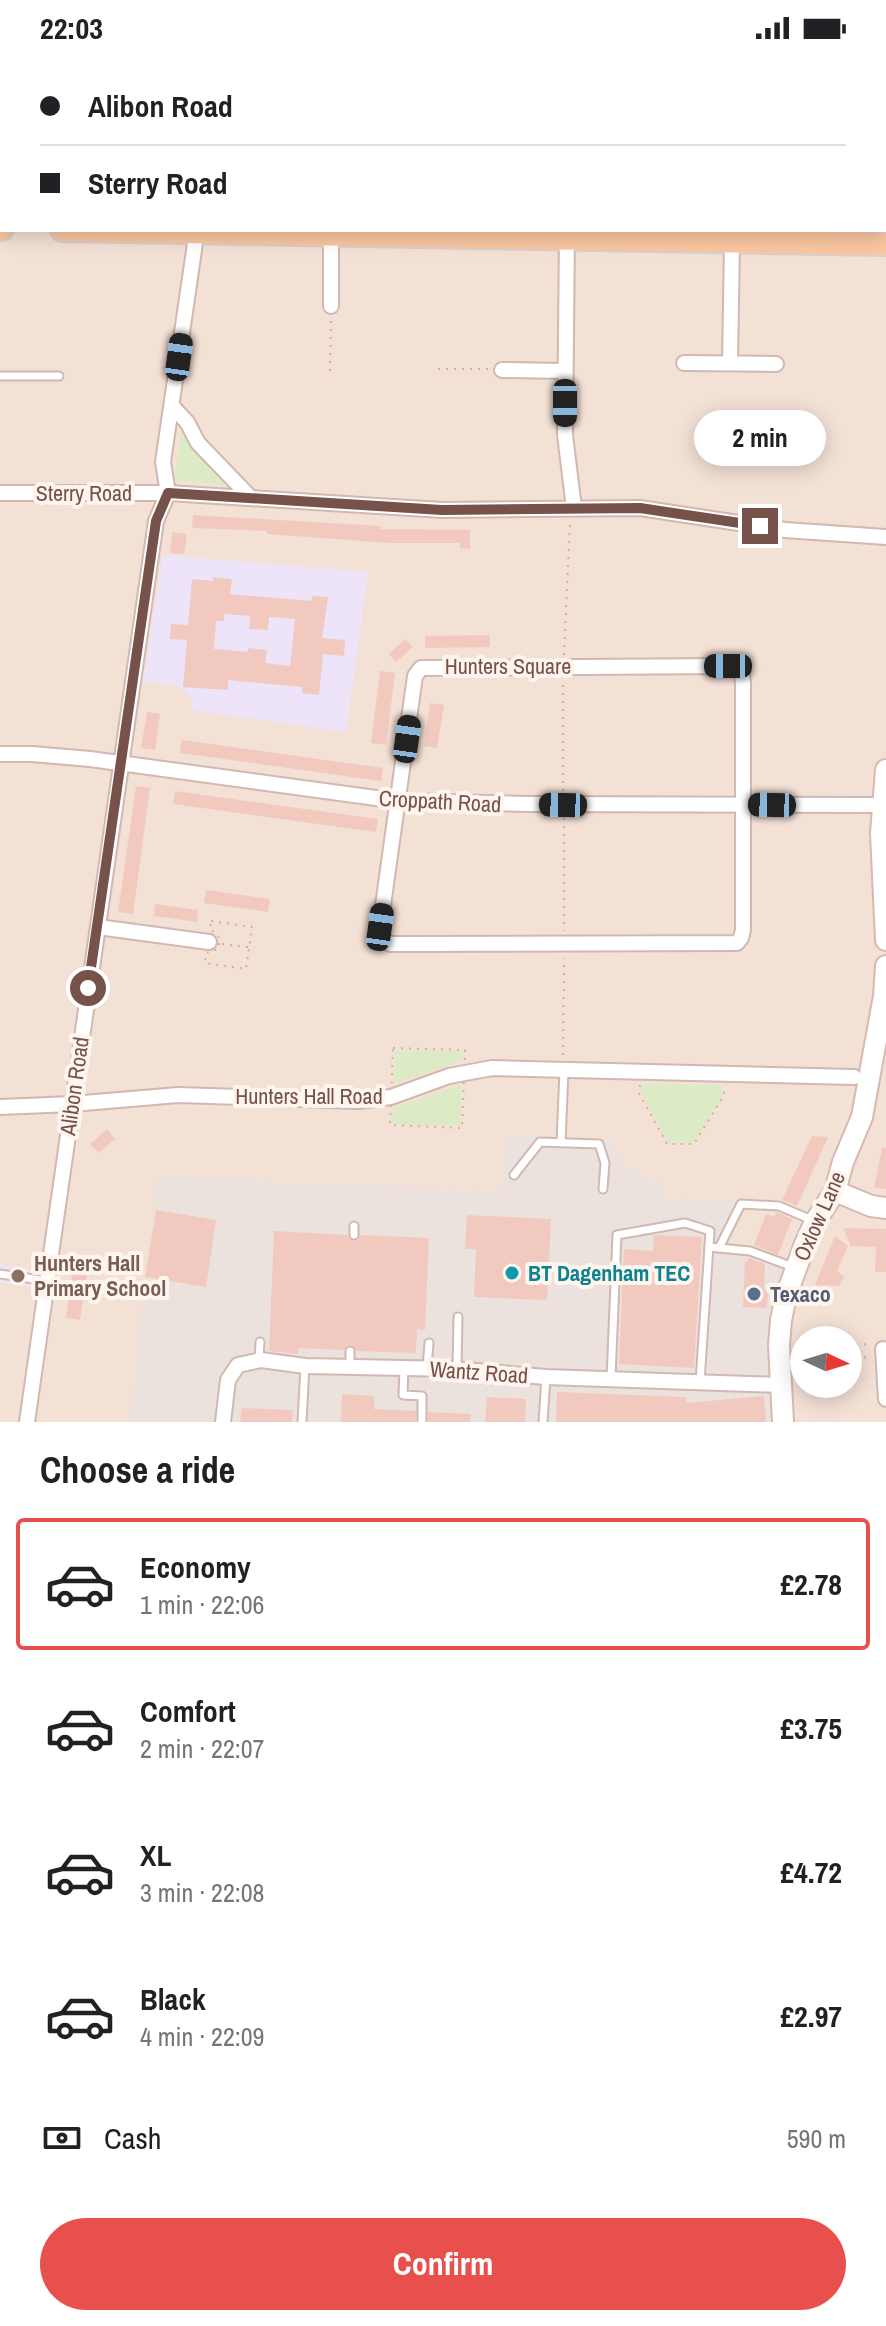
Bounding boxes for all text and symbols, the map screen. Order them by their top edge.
text: 22:03 [40,8,103,48]
text: Alibon Road [88,86,233,126]
text: Sterry Road [88,163,227,203]
car [164,332,194,382]
car [553,379,577,427]
callout: 2 min [694,410,826,466]
text: 2 min [732,420,788,455]
street label: Sterry Road [36,478,132,508]
route end [742,508,778,544]
street label: Hunters Square [445,651,571,681]
car [704,654,752,678]
car [392,714,422,764]
street label: Croppath Road [378,783,502,819]
car [539,793,587,817]
car [748,793,796,817]
car [365,902,395,952]
route start [70,970,106,1006]
street label: Alibon Road [52,1035,96,1138]
street label: Hunters Hall Road [235,1081,383,1111]
street label: Oxlow Lane [786,1166,852,1266]
place label: Hunters Hall Primary School [34,1248,166,1303]
place label: BT Dagenham TEC [528,1258,690,1288]
marker: BT Dagenham TEC [503,1264,521,1282]
marker: Hunters Hall Primary School [9,1267,27,1285]
place label: Texaco [770,1279,831,1309]
marker: Texaco [745,1285,763,1303]
north arrow [790,1326,862,1398]
map controls [790,1326,862,1398]
street label: Wantz Road [429,1354,529,1390]
text: Choose a ride [40,1446,235,1494]
text: Economy [140,1547,251,1587]
icon: car [44,1548,116,1620]
text: £2.78 [780,1564,842,1604]
text: 1 min · 22:06 [140,1587,264,1622]
text: Comfort [140,1691,236,1731]
icon: car [44,1692,116,1764]
text: £3.75 [780,1708,842,1748]
text: 2 min · 22:07 [140,1731,264,1766]
text: XL [140,1835,171,1875]
icon: car [44,1836,116,1908]
text: £4.72 [780,1852,842,1892]
text: 3 min · 22:08 [140,1875,264,1910]
text: Black [140,1979,206,2019]
icon: car [44,1980,116,2052]
text: £2.97 [780,1996,842,2036]
text: 4 min · 22:09 [140,2019,264,2054]
icon: cash [40,2116,84,2160]
text: Cash [104,2118,161,2158]
text: 590 m [787,2121,846,2156]
button: Confirm [40,2218,846,2310]

